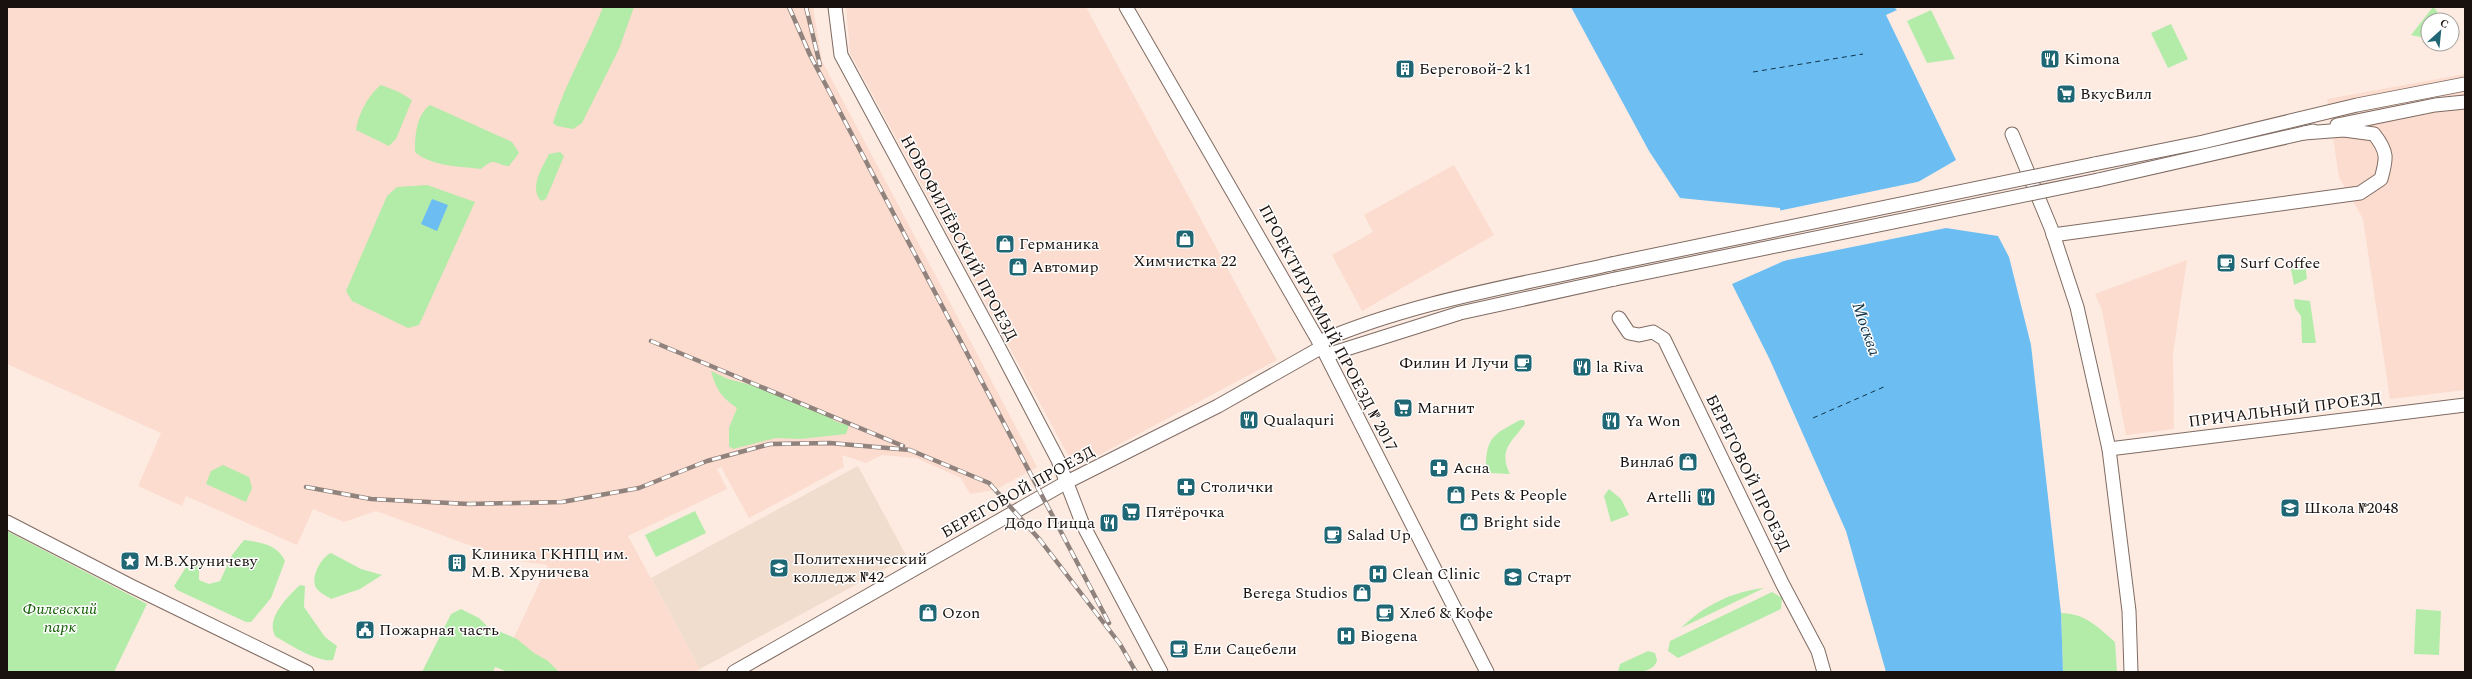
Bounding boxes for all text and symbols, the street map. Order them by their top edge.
north arrow [2420,12,2460,52]
text: С [2437,14,2452,33]
place label: Kimona [2064,47,2120,71]
restaurant icon: Kimona [2039,48,2061,70]
place label: Береговой-2 k1 [1419,57,1531,81]
building icon: Береговой-2 k1 [1394,58,1416,80]
place label: ВкусВилл [2080,82,2152,106]
supermarket icon: ВкусВилл [2055,83,2077,105]
street label: НОВОФИЛЁВСКИЙ ПРОЕЗД [894,131,1024,345]
street label: ПРОЕКТИРУЕМЫЙ ПРОЕЗД № 2017 [1252,200,1404,456]
shop icon: Химчистка 22 [1174,228,1196,250]
place label: Германика [1019,232,1099,256]
shop icon: Германика [994,233,1016,255]
place label: Химчистка 22 [1134,249,1236,273]
place label: Surf Coffee [2240,251,2320,275]
cafe icon: Surf Coffee [2215,252,2237,274]
place label: Автомир [1032,255,1099,279]
shop icon: Автомир [1007,256,1029,278]
water label: Москва [1845,299,1887,360]
place label: Филин И Лучи [1400,351,1509,375]
cafe icon: Филин И Лучи [1512,352,1534,374]
place label: la Riva [1596,355,1644,379]
restaurant icon: la Riva [1571,356,1593,378]
street label: ПРИЧАЛЬНЫЙ ПРОЕЗД [2187,386,2383,434]
street label: БЕРЕГОВОЙ ПРОЕЗД [1699,390,1797,556]
place label: Магнит [1417,396,1475,420]
supermarket icon: Магнит [1392,397,1414,419]
place label: Qualaquri [1263,408,1334,432]
restaurant icon: Qualaquri [1238,409,1260,431]
place label: Ya Won [1625,409,1681,433]
restaurant icon: Ya Won [1600,410,1622,432]
street label: БЕРЕГОВОЙ ПРОЕЗД [937,440,1099,544]
place label: Винлаб [1619,450,1674,474]
shop icon: Винлаб [1677,451,1699,473]
place label: Асна [1453,456,1490,480]
pharmacy icon: Асна [1428,457,1450,479]
place label: Столички [1200,475,1273,499]
pharmacy icon: Столички [1175,476,1197,498]
place label: Pets & People [1470,483,1567,507]
shop icon: Pets & People [1445,484,1467,506]
place label: Artelli [1646,485,1692,509]
restaurant icon: Artelli [1695,486,1717,508]
place label: Школа №2048 [2304,496,2399,520]
school or university icon: Школа №2048 [2279,497,2301,519]
place label: Пятёрочка [1145,500,1225,524]
supermarket icon: Пятёрочка [1120,501,1142,523]
place label: Bright side [1483,510,1561,534]
place label: Додо Пицца [1005,511,1095,535]
shop icon: Bright side [1458,511,1480,533]
restaurant icon: Додо Пицца [1098,512,1120,534]
place label: Salad Up [1347,523,1411,547]
cafe icon: Salad Up [1322,524,1344,546]
place label: Клиника ГКНПЦ им. М.В. Хруничева [471,542,628,584]
place label: Политехнический колледж №42 [793,547,927,589]
place label: М.В.Хруничеву [144,549,259,573]
place icon: М.В.Хруничеву [119,550,141,572]
building icon: Клиника ГКНПЦ им. М.В. Хруничева [446,552,468,574]
school or university icon: Политехнический колледж №42 [768,557,790,579]
place label: Clean Clinic [1392,562,1481,586]
hospital icon: Clean Clinic [1367,563,1389,585]
place label: Старт [1527,565,1571,589]
school or university icon: Старт [1502,566,1524,588]
place label: Berega Studios [1242,581,1348,605]
shop icon: Berega Studios [1351,582,1373,604]
park label: Филевский парк [23,597,98,639]
place label: Ozon [942,601,980,625]
place label: Хлеб & Кофе [1399,601,1493,625]
shop icon: Ozon [917,602,939,624]
cafe icon: Хлеб & Кофе [1374,602,1396,624]
place label: Пожарная часть [379,618,499,642]
public building icon: Пожарная часть [354,619,376,641]
place label: Biogena [1360,624,1418,648]
hospital icon: Biogena [1335,625,1357,647]
place label: Ели Сацебели [1193,637,1297,661]
cafe icon: Ели Сацебели [1168,638,1190,660]

